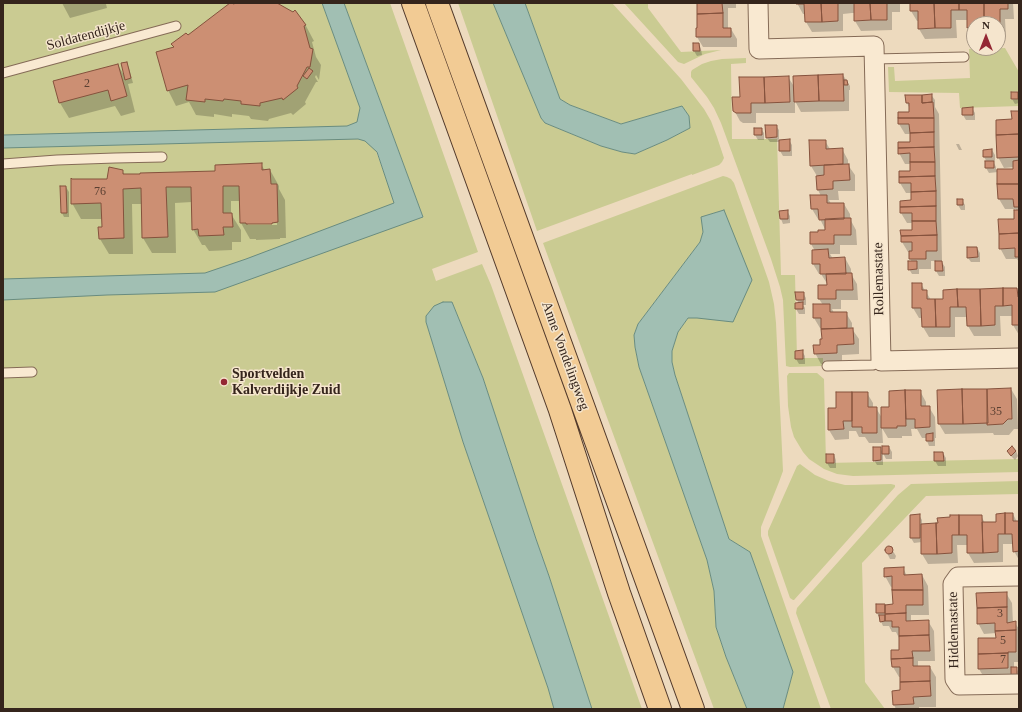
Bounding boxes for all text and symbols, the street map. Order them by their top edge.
north arrow [966,16,1006,56]
street label: Soldatendijkje [45,17,127,55]
text: N [982,19,990,31]
house number: 2 [84,77,90,91]
house number: 76 [94,185,106,199]
street label: Rollemastate [870,242,888,316]
street label: Anne Vondelingweg [538,299,592,413]
place label: Sportvelden Kalverdijkje Zuid [232,366,341,398]
marker: Sportvelden Kalverdijkje Zuid [219,377,229,387]
house number: 35 [990,405,1002,419]
street label: Hiddemastate [945,591,963,669]
house number: 3 [997,607,1003,621]
house number: 5 [1000,634,1006,648]
house number: 7 [1000,653,1006,667]

